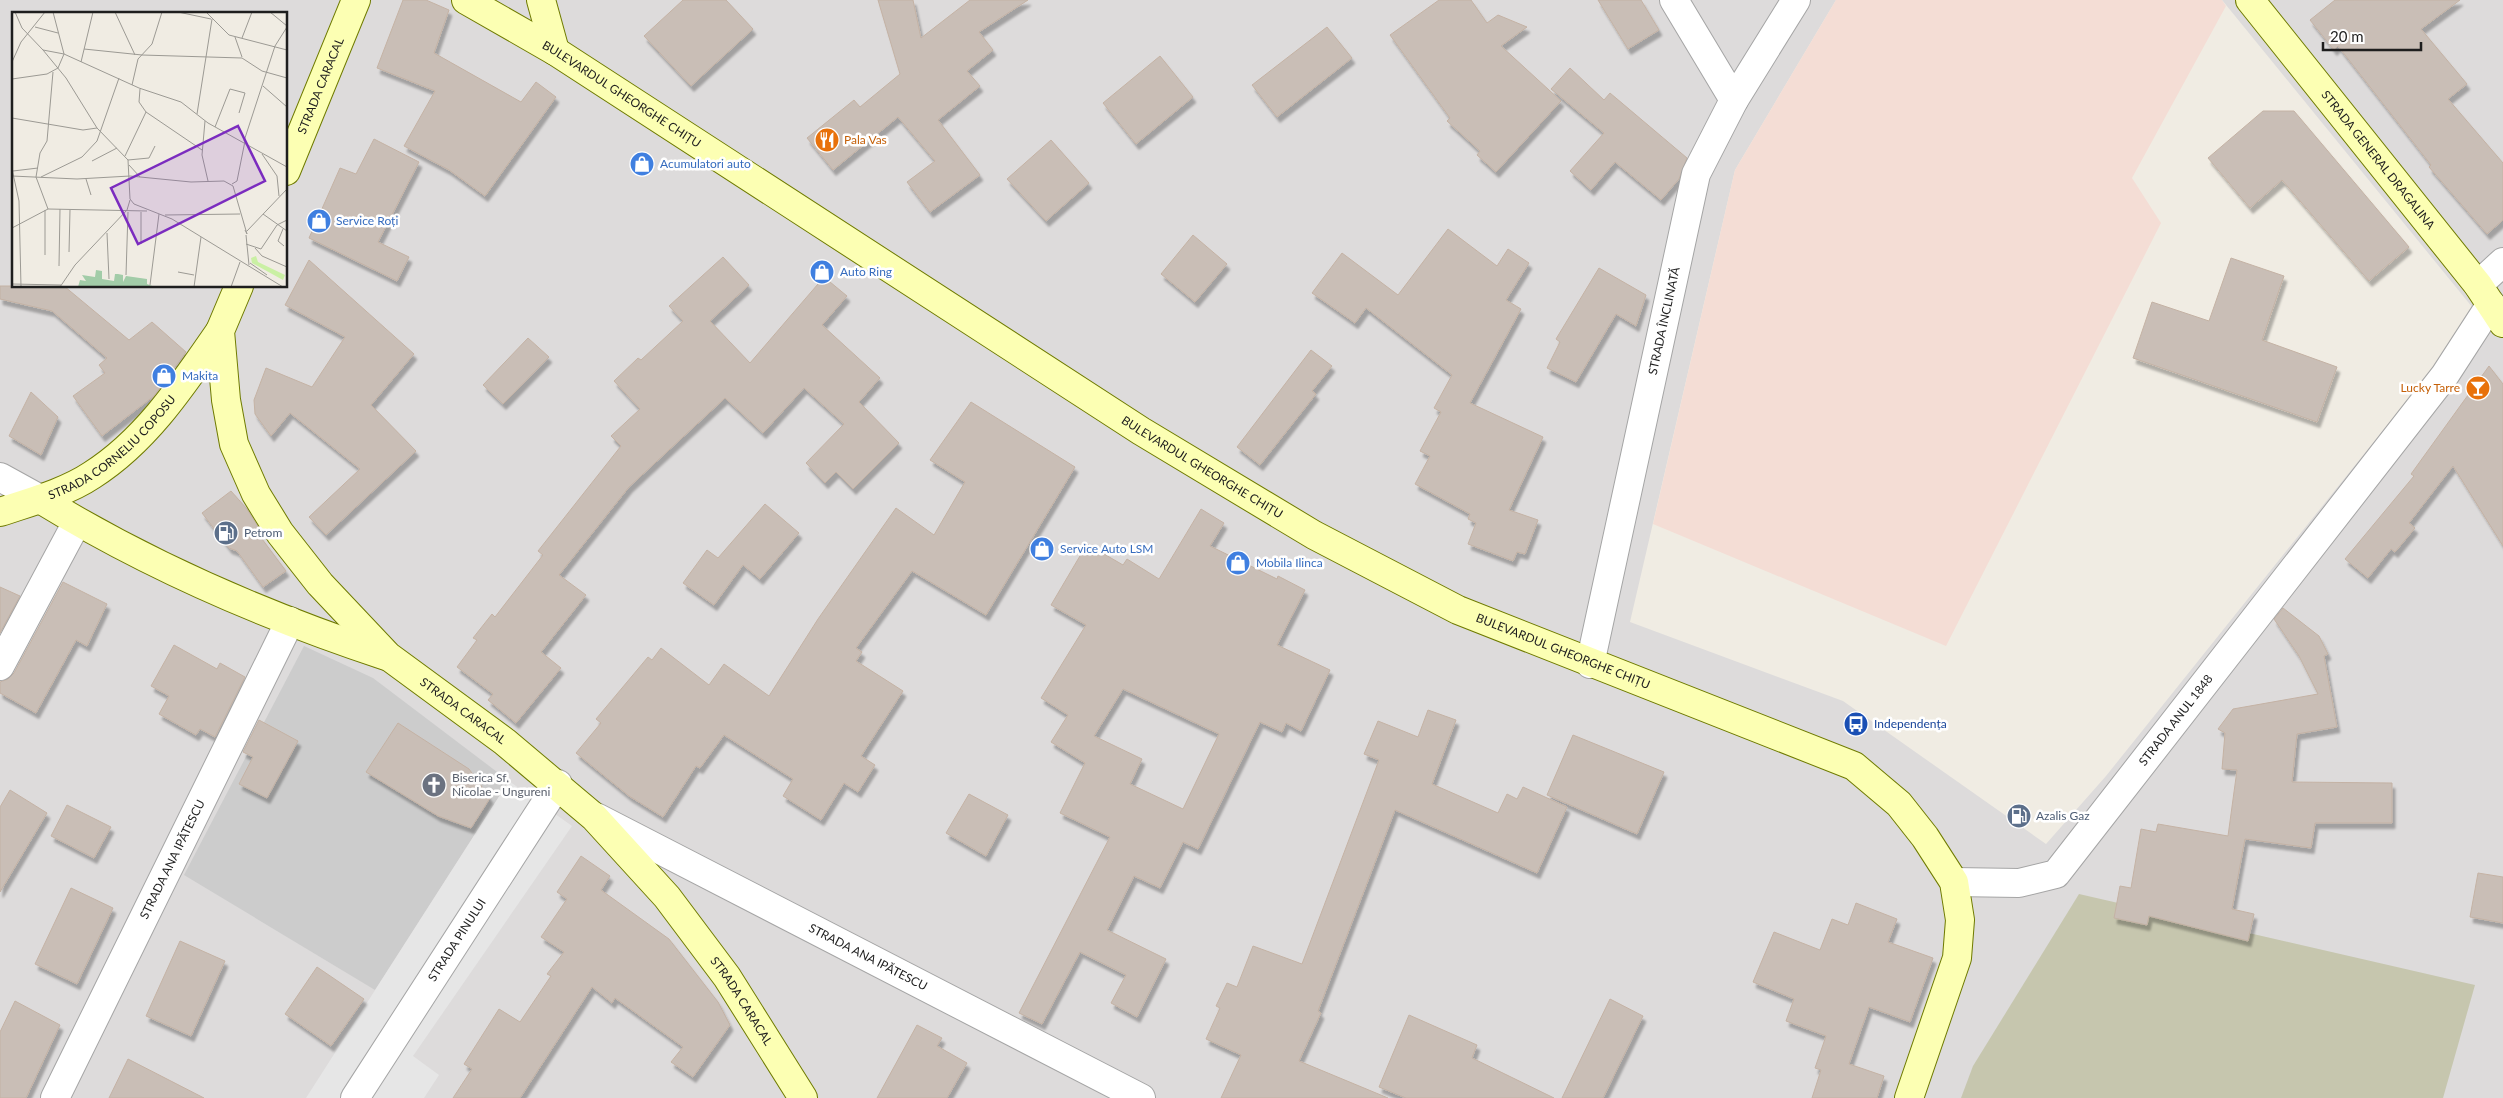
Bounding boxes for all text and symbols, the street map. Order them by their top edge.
inset map [12,12,288,288]
scale bar [2323,20,2420,52]
text: 20 m [2330,27,2364,45]
street label: STRADA CARACAL [294,35,347,136]
street label: BULEVARDUL GHEORGHE CHIȚU [540,37,704,151]
street label: STRADA GENERAL DRAGALINA [2318,87,2439,233]
restaurant icon: Pala Vas [814,127,840,153]
place label: Pala Vas [844,132,887,147]
shop icon: Acumulatori auto [629,151,655,177]
place label: Acumulatori auto [660,156,751,171]
shop icon: Service Roți [306,208,332,234]
place label: Service Roți [336,213,398,228]
shop icon: Auto Ring [809,259,835,285]
place label: Auto Ring [840,264,892,279]
street label: STRADA ÎNCLINATĂ [1645,265,1683,376]
shop icon: Makita [151,363,177,389]
place label: Makita [182,368,218,383]
bar icon: Lucky Tarre [2465,375,2491,401]
place label: Lucky Tarre [2401,380,2460,395]
street label: STRADA CORNELIU COPOSU [46,392,179,502]
street label: BULEVARDUL GHEORGHE CHIȚU [1119,412,1286,521]
fuel station icon: Petrom [213,520,239,546]
place label: Petrom [244,525,282,540]
shop icon: Service Auto LSM [1029,536,1055,562]
place label: Service Auto LSM [1060,541,1154,556]
shop icon: Mobila Ilinca [1225,550,1251,576]
place label: Mobila Ilinca [1256,555,1323,570]
street label: BULEVARDUL GHEORGHE CHIȚU [1474,610,1652,692]
street label: STRADA ANUL 1848 [2135,671,2216,769]
street label: STRADA CARACAL [417,674,509,747]
bus stop icon: Independența [1843,711,1869,737]
place label: Independența [1874,716,1947,731]
place label: Biserica Sf. Nicolae - Ungureni [452,770,551,799]
church icon: Biserica Sf. Nicolae - Ungureni [421,772,447,798]
street label: STRADA ANA IPĂTESCU [136,797,208,921]
fuel station icon: Azalis Gaz [2006,803,2032,829]
place label: Azalis Gaz [2036,808,2090,823]
street label: STRADA PINULUI [424,896,489,984]
street label: STRADA ANA IPĂTESCU [806,920,930,994]
street label: STRADA CARACAL [707,953,776,1048]

